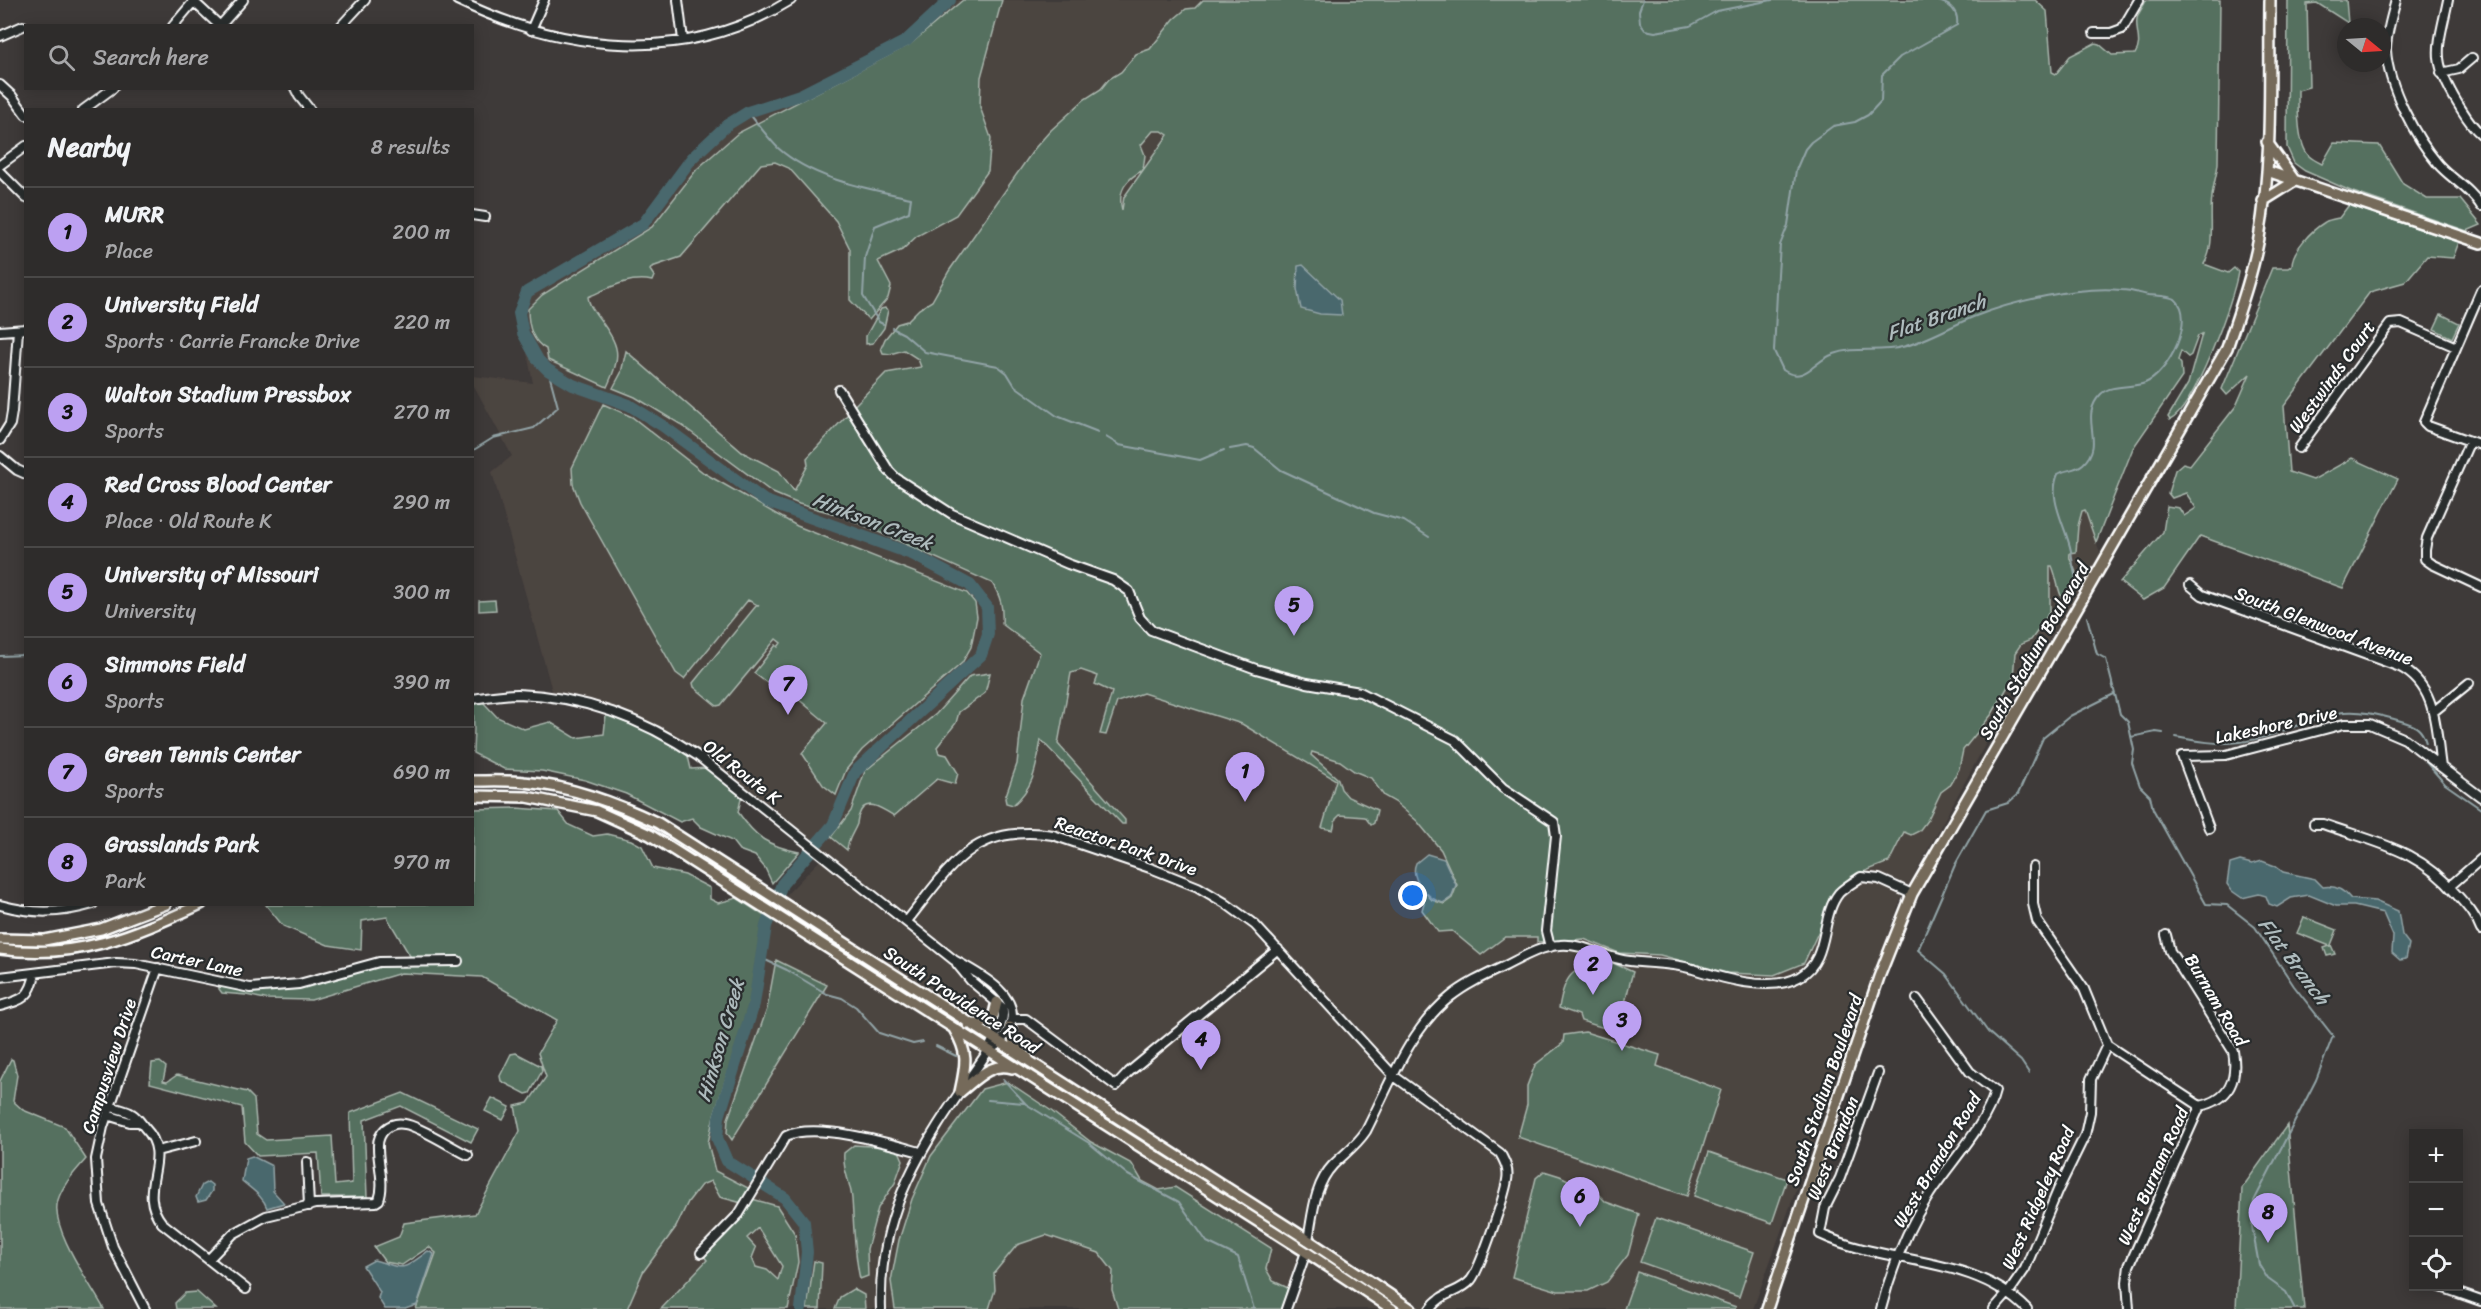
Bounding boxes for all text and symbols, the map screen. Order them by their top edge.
north arrow [2337,18,2391,72]
search box [24,24,474,90]
text: Search here [93,38,209,77]
icon: search [45,41,78,74]
text: Nearby [48,124,130,170]
text: 8 results [371,130,450,165]
text: MURR [105,195,164,234]
text: 1 [63,215,72,250]
text: 200 m [393,215,450,250]
text: Place [105,234,153,269]
water label: Flat Branch [1882,284,1992,351]
text: University Field [105,285,258,324]
text: 2 [62,305,73,340]
text: 220 m [394,305,450,340]
street label: Westwinds Court [2280,314,2384,440]
text: Sports · Carrie Francke Drive [105,324,360,359]
text: Walton Stadium Pressbox [105,375,351,414]
text: 3 [62,395,73,430]
text: 270 m [394,395,450,430]
text: Sports [105,414,164,449]
text: Red Cross Blood Center [105,465,332,504]
water label: Hinkson Creek [807,482,939,561]
text: 4 [61,485,74,520]
text: 290 m [393,485,450,520]
text: Place · Old Route K [105,504,271,539]
text: University of Missouri [105,555,318,594]
street label: South Stadium Boulevard [1970,555,2099,746]
text: 5 [61,575,74,610]
text: 300 m [393,575,450,610]
street label: South Glenwood Avenue [2230,577,2418,675]
pin: 5 [1274,586,1314,636]
text: University [105,594,196,629]
text: Simmons Field [105,645,245,684]
text: 6 [62,665,73,700]
text: 390 m [394,665,450,700]
pin: 7 [768,666,808,715]
text: Sports [105,684,164,719]
street label: Lakeshore Drive [2212,696,2340,754]
street label: Old Route K [696,731,789,814]
text: Green Tennis Center [105,735,300,774]
pin: 1 [1226,752,1264,802]
text: 7 [62,755,73,790]
text: 690 m [393,755,450,790]
text: Sports [105,774,164,809]
street label: Reactor Park Drive [1050,807,1202,885]
text: Grasslands Park [105,825,260,864]
text: 8 [61,845,74,880]
text: 970 m [393,845,450,880]
text: Park [105,864,146,899]
your location [1398,881,1427,910]
water label: Flat Branch [2249,910,2339,1014]
street label: Carter Lane [148,936,246,986]
street label: South Providence Road [877,937,1048,1064]
pin: 2 [1574,946,1612,995]
street label: Burnam Road [2176,947,2257,1054]
water label: Hinkson Creek [686,973,755,1106]
street label: South Stadium Boulevard [1776,988,1872,1190]
street label: Campusview Drive [72,994,146,1138]
pin: 3 [1602,1002,1642,1051]
pin: 4 [1182,1020,1220,1070]
street label: West Brandon Road [1884,1085,1991,1234]
street label: West Brandon [1798,1091,1868,1205]
street label: West Burnam Road [2108,1100,2198,1250]
street label: West Ridgeley Road [1992,1120,2085,1275]
map controls [2409,1129,2463,1291]
button: + [2409,1129,2463,1183]
pin: 6 [1560,1178,1600,1227]
button: − [2409,1183,2463,1237]
pin: 8 [2248,1194,2288,1243]
button: locate [2409,1237,2463,1291]

